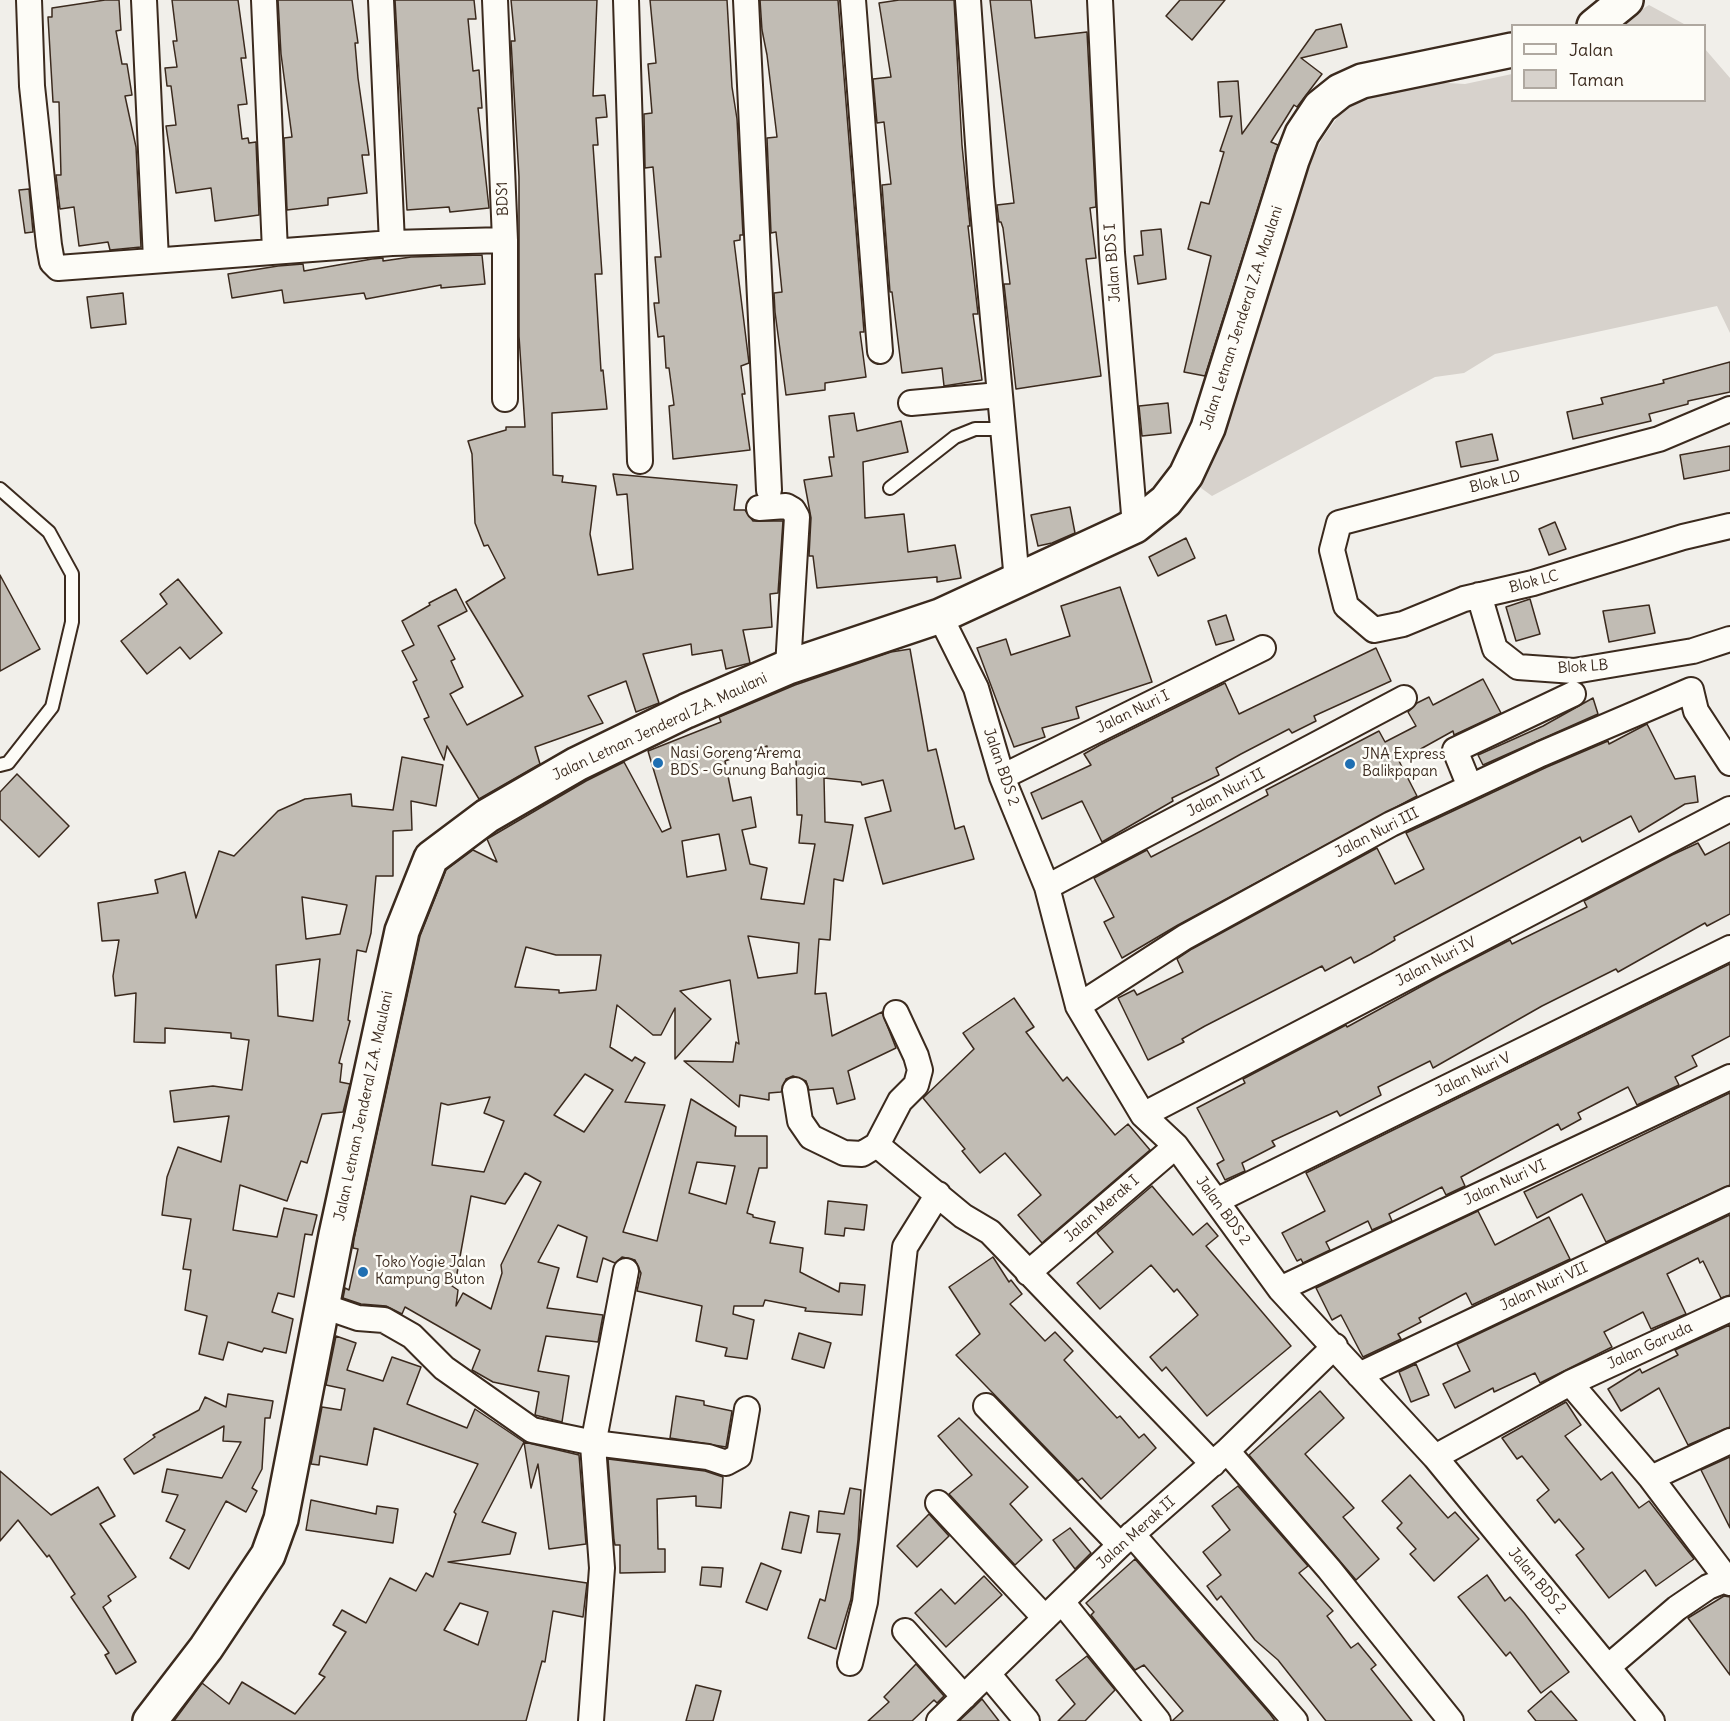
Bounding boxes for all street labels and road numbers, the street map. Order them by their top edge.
street label: BDS1 [493,181,513,217]
street label: Jalan Letnan Jenderal Z.A. Maulani [1197,204,1287,432]
street label: Jalan BDS I [1101,223,1125,303]
street label: Blok LD [1468,467,1522,497]
street label: Blok LC [1507,567,1561,597]
street label: Blok LB [1557,656,1609,678]
street label: Jalan Letnan Jenderal Z.A. Maulani [550,669,770,785]
street label: Jalan Nuri I [1094,687,1172,737]
street label: Jalan BDS 2 [979,726,1023,808]
street label: Jalan Nuri II [1184,765,1268,821]
street label: Jalan Nuri III [1332,804,1422,862]
street label: Jalan Nuri IV [1393,933,1479,991]
street label: Jalan Letnan Jenderal Z.A. Maulani [331,989,397,1223]
street label: Jalan Nuri V [1432,1049,1514,1101]
street label: Jalan Nuri VI [1461,1156,1549,1210]
street label: Jalan Merak I [1061,1172,1143,1246]
street label: Jalan BDS 2 [1192,1173,1254,1249]
street label: Jalan Nuri VII [1497,1259,1591,1315]
street label: Jalan Garuda [1605,1318,1695,1374]
street label: Jalan Merak II [1093,1493,1179,1573]
street label: Jalan BDS 2 [1504,1544,1570,1618]

